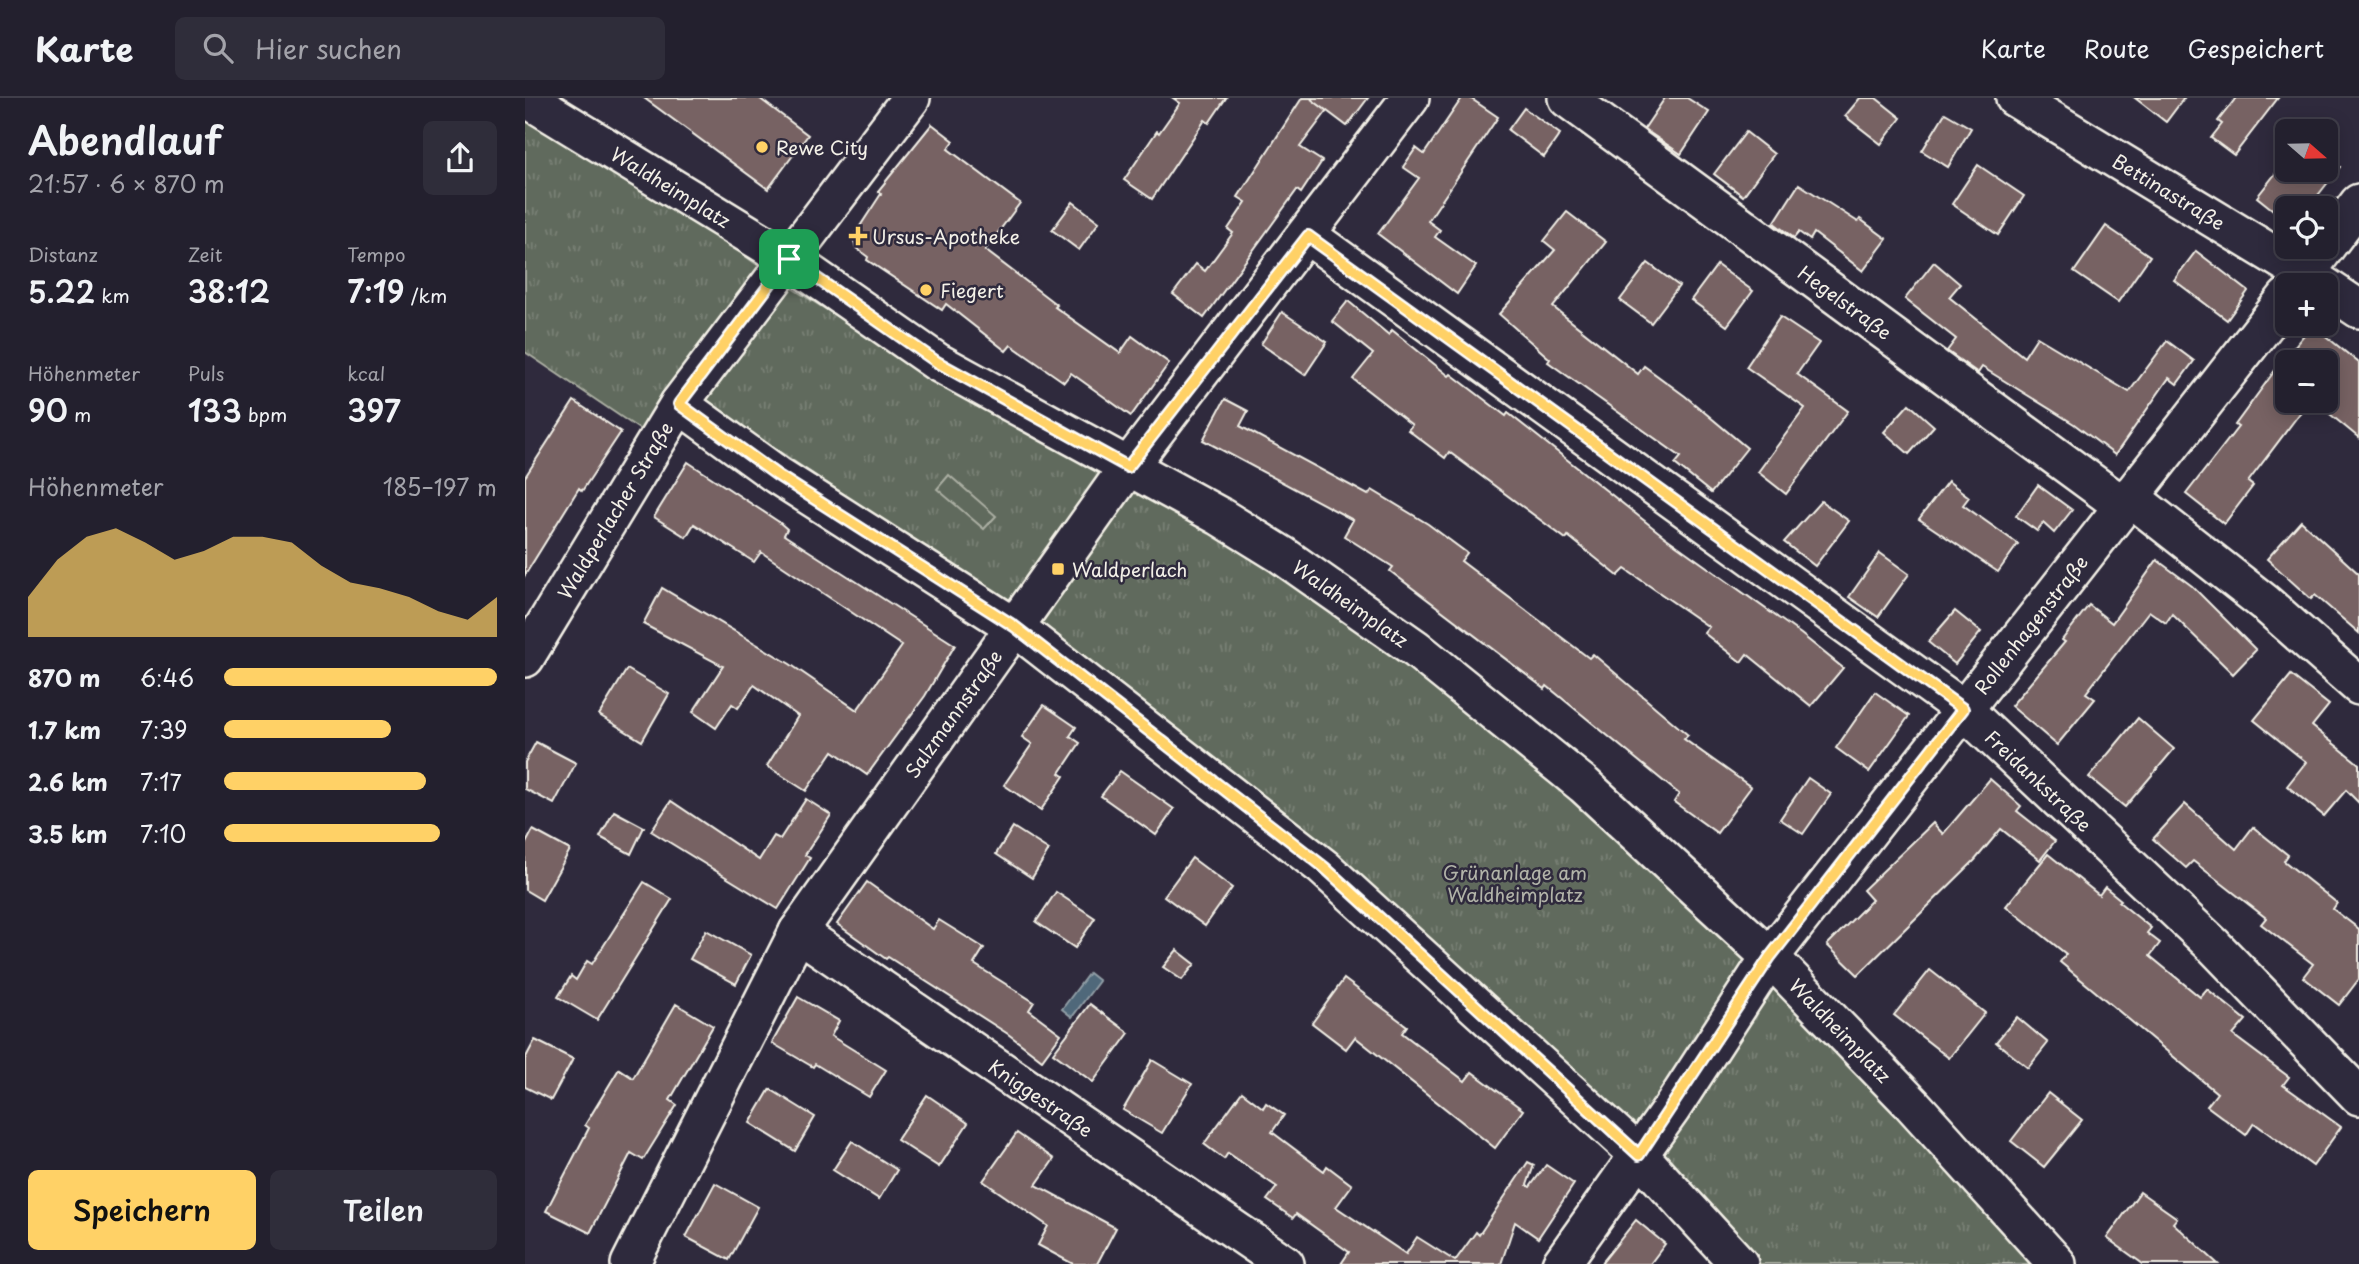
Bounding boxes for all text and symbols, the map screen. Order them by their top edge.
search box [175,17,665,80]
text: Karte [35,23,133,73]
icon: search [199,29,237,67]
text: Hier suchen [255,29,402,68]
text: Karte [1981,30,2046,66]
text: Route [2084,30,2150,66]
text: Gespeichert [2188,30,2324,66]
text: Abendlauf [28,111,222,168]
north arrow [2275,119,2338,182]
map controls [2275,119,2338,413]
button: share [423,121,497,195]
place label: Rewe City [776,133,868,161]
street label: Waldheimplatz [606,139,736,234]
marker: Rewe City [754,139,770,155]
street label: Bettinastraße [2107,146,2230,236]
text: 21:57 · 6 × 870 m [28,166,225,201]
button: locate [2275,196,2338,259]
place label: Ursus-Apotheke [872,222,1020,250]
marker: Ursus-Apotheke [850,228,866,244]
pin [759,229,819,289]
text: Distanz [28,240,98,268]
text: Zeit [188,240,223,268]
text: Tempo [347,240,405,268]
icon: arrive [770,240,808,278]
street label: Hegelstraße [1793,258,1898,346]
text: 5.22 [28,268,95,313]
text: 38:12 [188,268,270,313]
text: 7:19 [347,268,405,313]
button: + [2275,273,2338,336]
place label: Fiegert [940,276,1004,304]
text: km [95,281,130,309]
text: /km [405,281,447,309]
marker: Fiegert [918,282,934,298]
button: − [2275,350,2338,413]
text: Höhenmeter [28,359,140,387]
text: Puls [188,359,224,387]
text: kcal [347,359,385,387]
text: 90 [28,387,68,432]
text: 133 [188,387,242,432]
text: 397 [347,387,401,432]
text: m [68,400,91,428]
text: bpm [242,400,287,428]
street label: Waldperlacher Straße [550,416,679,604]
text: Höhenmeter [28,469,164,504]
text: 185–197 m [383,469,497,504]
street label: Rollenhagenstraße [1967,549,2094,700]
street label: Waldheimplatz [1287,553,1414,654]
place label: Waldperlach [1072,555,1187,583]
marker: Waldperlach [1050,561,1066,577]
street label: Salzmannstraße [898,644,1008,783]
text: 870 m [28,660,100,695]
text: 6:46 [140,660,194,695]
text: 1.7 km [28,712,101,747]
text: 7:39 [140,712,187,747]
street label: Freidankstraße [1979,723,2098,838]
text: 2.6 km [28,764,108,799]
text: 7:17 [140,764,182,799]
text: 3.5 km [28,816,108,851]
text: 7:10 [140,816,186,851]
park label: Grünanlage am Waldheimplatz [1443,858,1587,908]
street label: Waldheimplatz [1784,972,1898,1089]
street label: Kniggestraße [983,1052,1099,1143]
button: Speichern [28,1170,256,1250]
button: Teilen [270,1170,497,1250]

